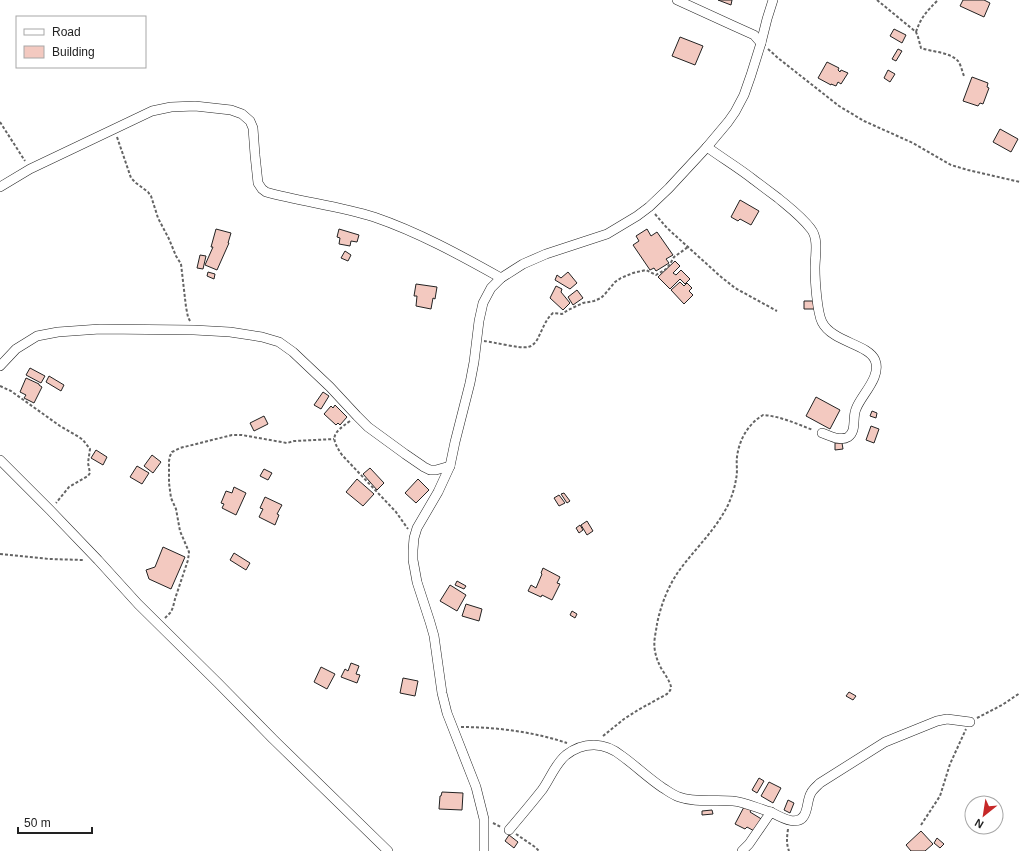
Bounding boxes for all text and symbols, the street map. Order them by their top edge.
legend [16,16,146,68]
text: Road [52,25,81,39]
text: Building [52,45,95,59]
north arrow [964,795,1004,835]
scale bar [18,809,92,835]
text: 50 m [24,816,51,830]
text: N [973,816,985,831]

